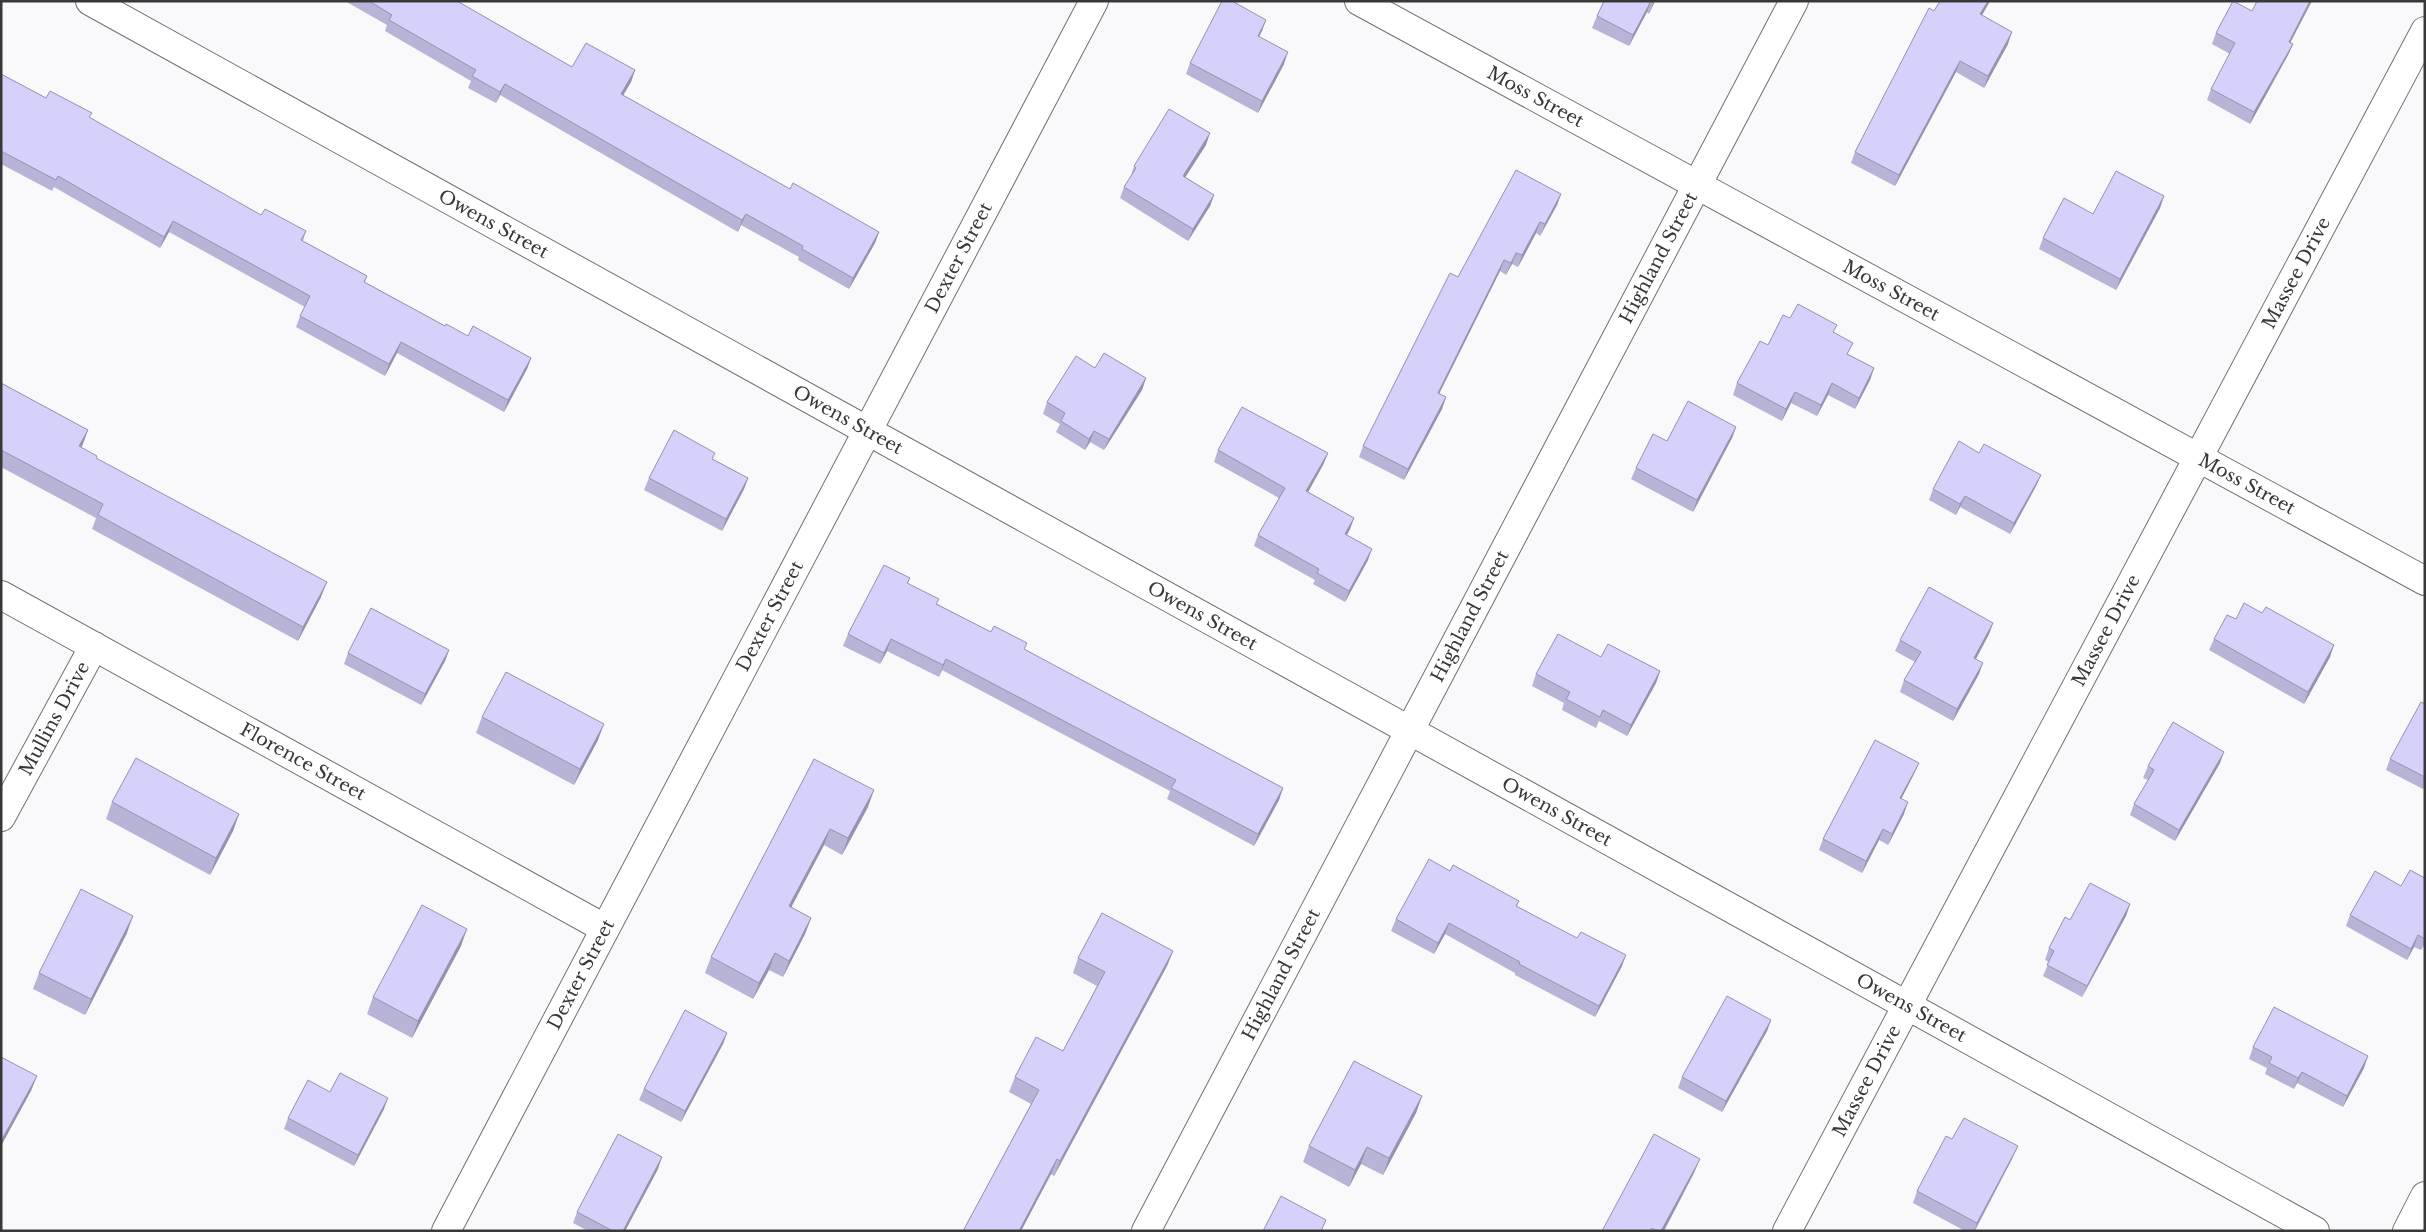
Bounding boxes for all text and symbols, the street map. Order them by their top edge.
street label: Moss Street [1483,62,1588,132]
street label: Owens Street [435,185,552,263]
street label: Highland Street [1615,188,1703,327]
street label: Dexter Street [921,199,997,317]
street label: Massee Drive [2258,213,2335,333]
street label: Moss Street [1839,255,1944,326]
street label: Owens Street [789,381,907,459]
street label: Moss Street [2195,449,2299,519]
street label: Highland Street [1426,546,1514,686]
street label: Dexter Street [732,557,808,675]
street label: Massee Drive [2068,571,2145,690]
street label: Owens Street [1143,577,1261,655]
street label: Mullins Drive [15,658,94,779]
street label: Florence Street [236,718,370,805]
street label: Owens Street [1498,773,1616,851]
street label: Highland Street [1237,905,1325,1044]
street label: Dexter Street [543,915,619,1033]
street label: Owens Street [1852,969,1970,1047]
street label: Massee Drive [1828,1021,1905,1141]

